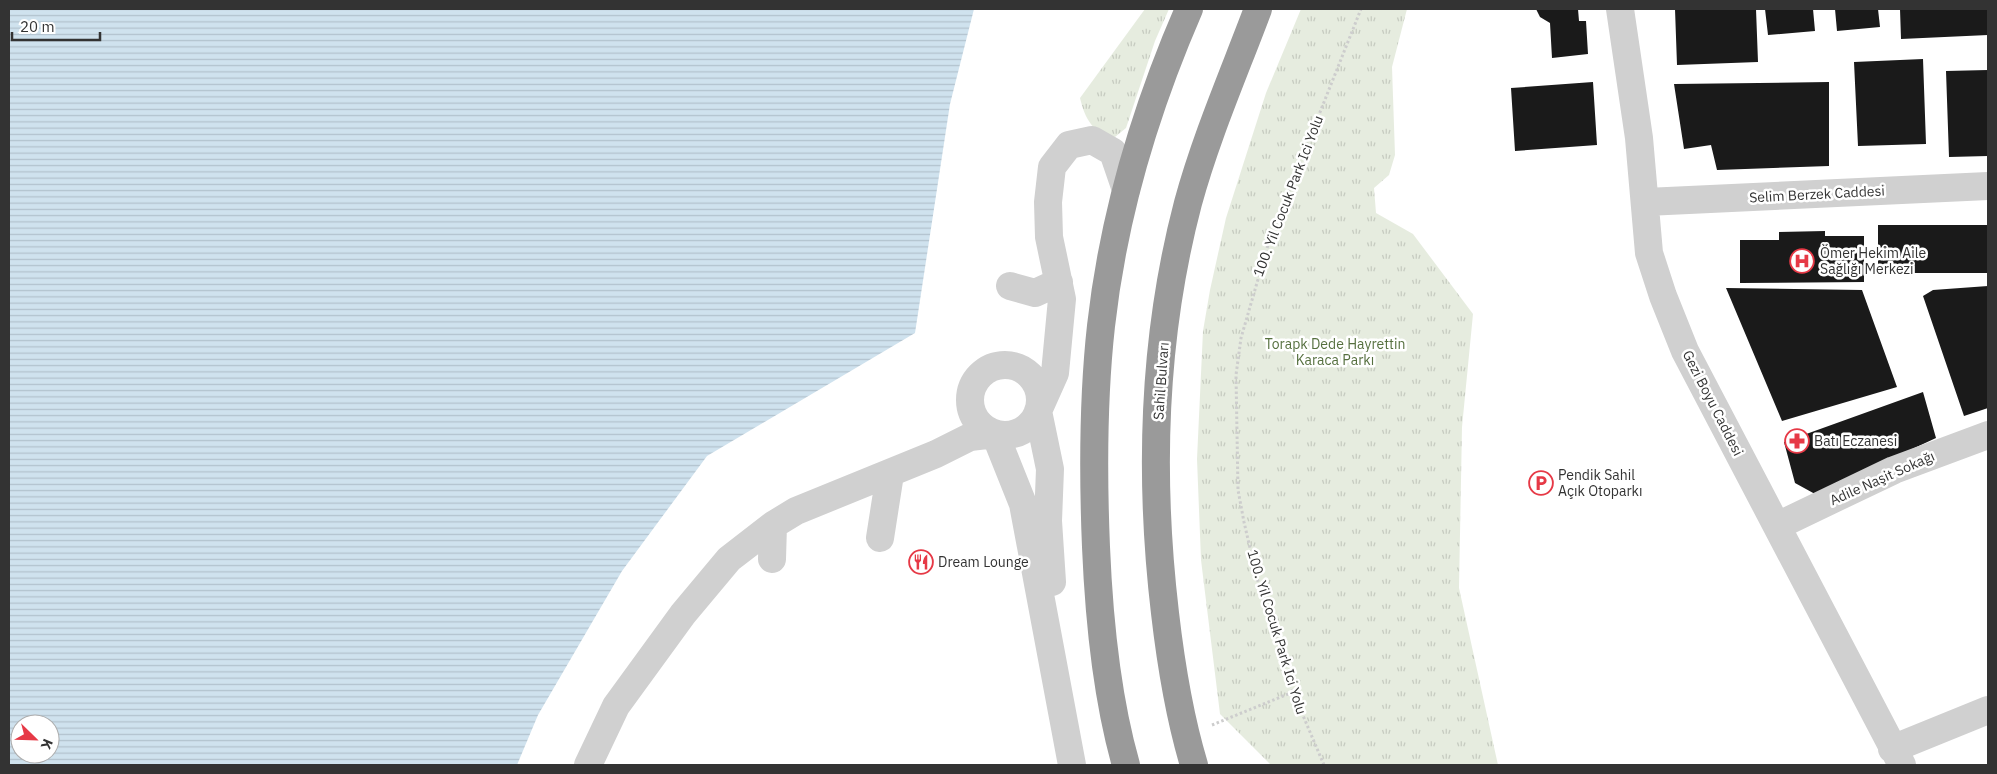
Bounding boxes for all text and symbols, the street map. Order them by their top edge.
scale bar [12,10,100,42]
text: 20 m [20,17,55,36]
street label: 100. Yil Cocuk Park Ici Yolu [1249,113,1327,279]
street label: Selim Berzek Caddesi [1749,181,1885,207]
place label: Ömer Hekim Aile Sağlığı Merkezi [1820,244,1927,278]
hospital icon: Ömer Hekim Aile Sağlığı Merkezi [1789,248,1815,274]
park label: Torapk Dede Hayrettin Karaca Parkı [1265,335,1405,369]
street label: Sahil Bulvarı [1149,342,1173,420]
street label: Gezi Boyu Caddesi [1679,347,1747,459]
pharmacy icon: Batı Eczanesi [1784,428,1810,454]
place label: Batı Eczanesi [1814,432,1897,450]
street label: Adile Naşit Sokağı [1827,447,1937,509]
place label: Pendik Sahil Açık Otoparkı [1558,466,1642,500]
parking icon: Pendik Sahil Açık Otoparkı [1528,470,1554,496]
street label: 100. Yil Cocuk Park Ici Yolu [1243,547,1311,717]
restaurant icon: Dream Lounge [908,549,934,575]
place label: Dream Lounge [938,553,1029,571]
north arrow [10,714,60,764]
text: K [37,736,57,752]

